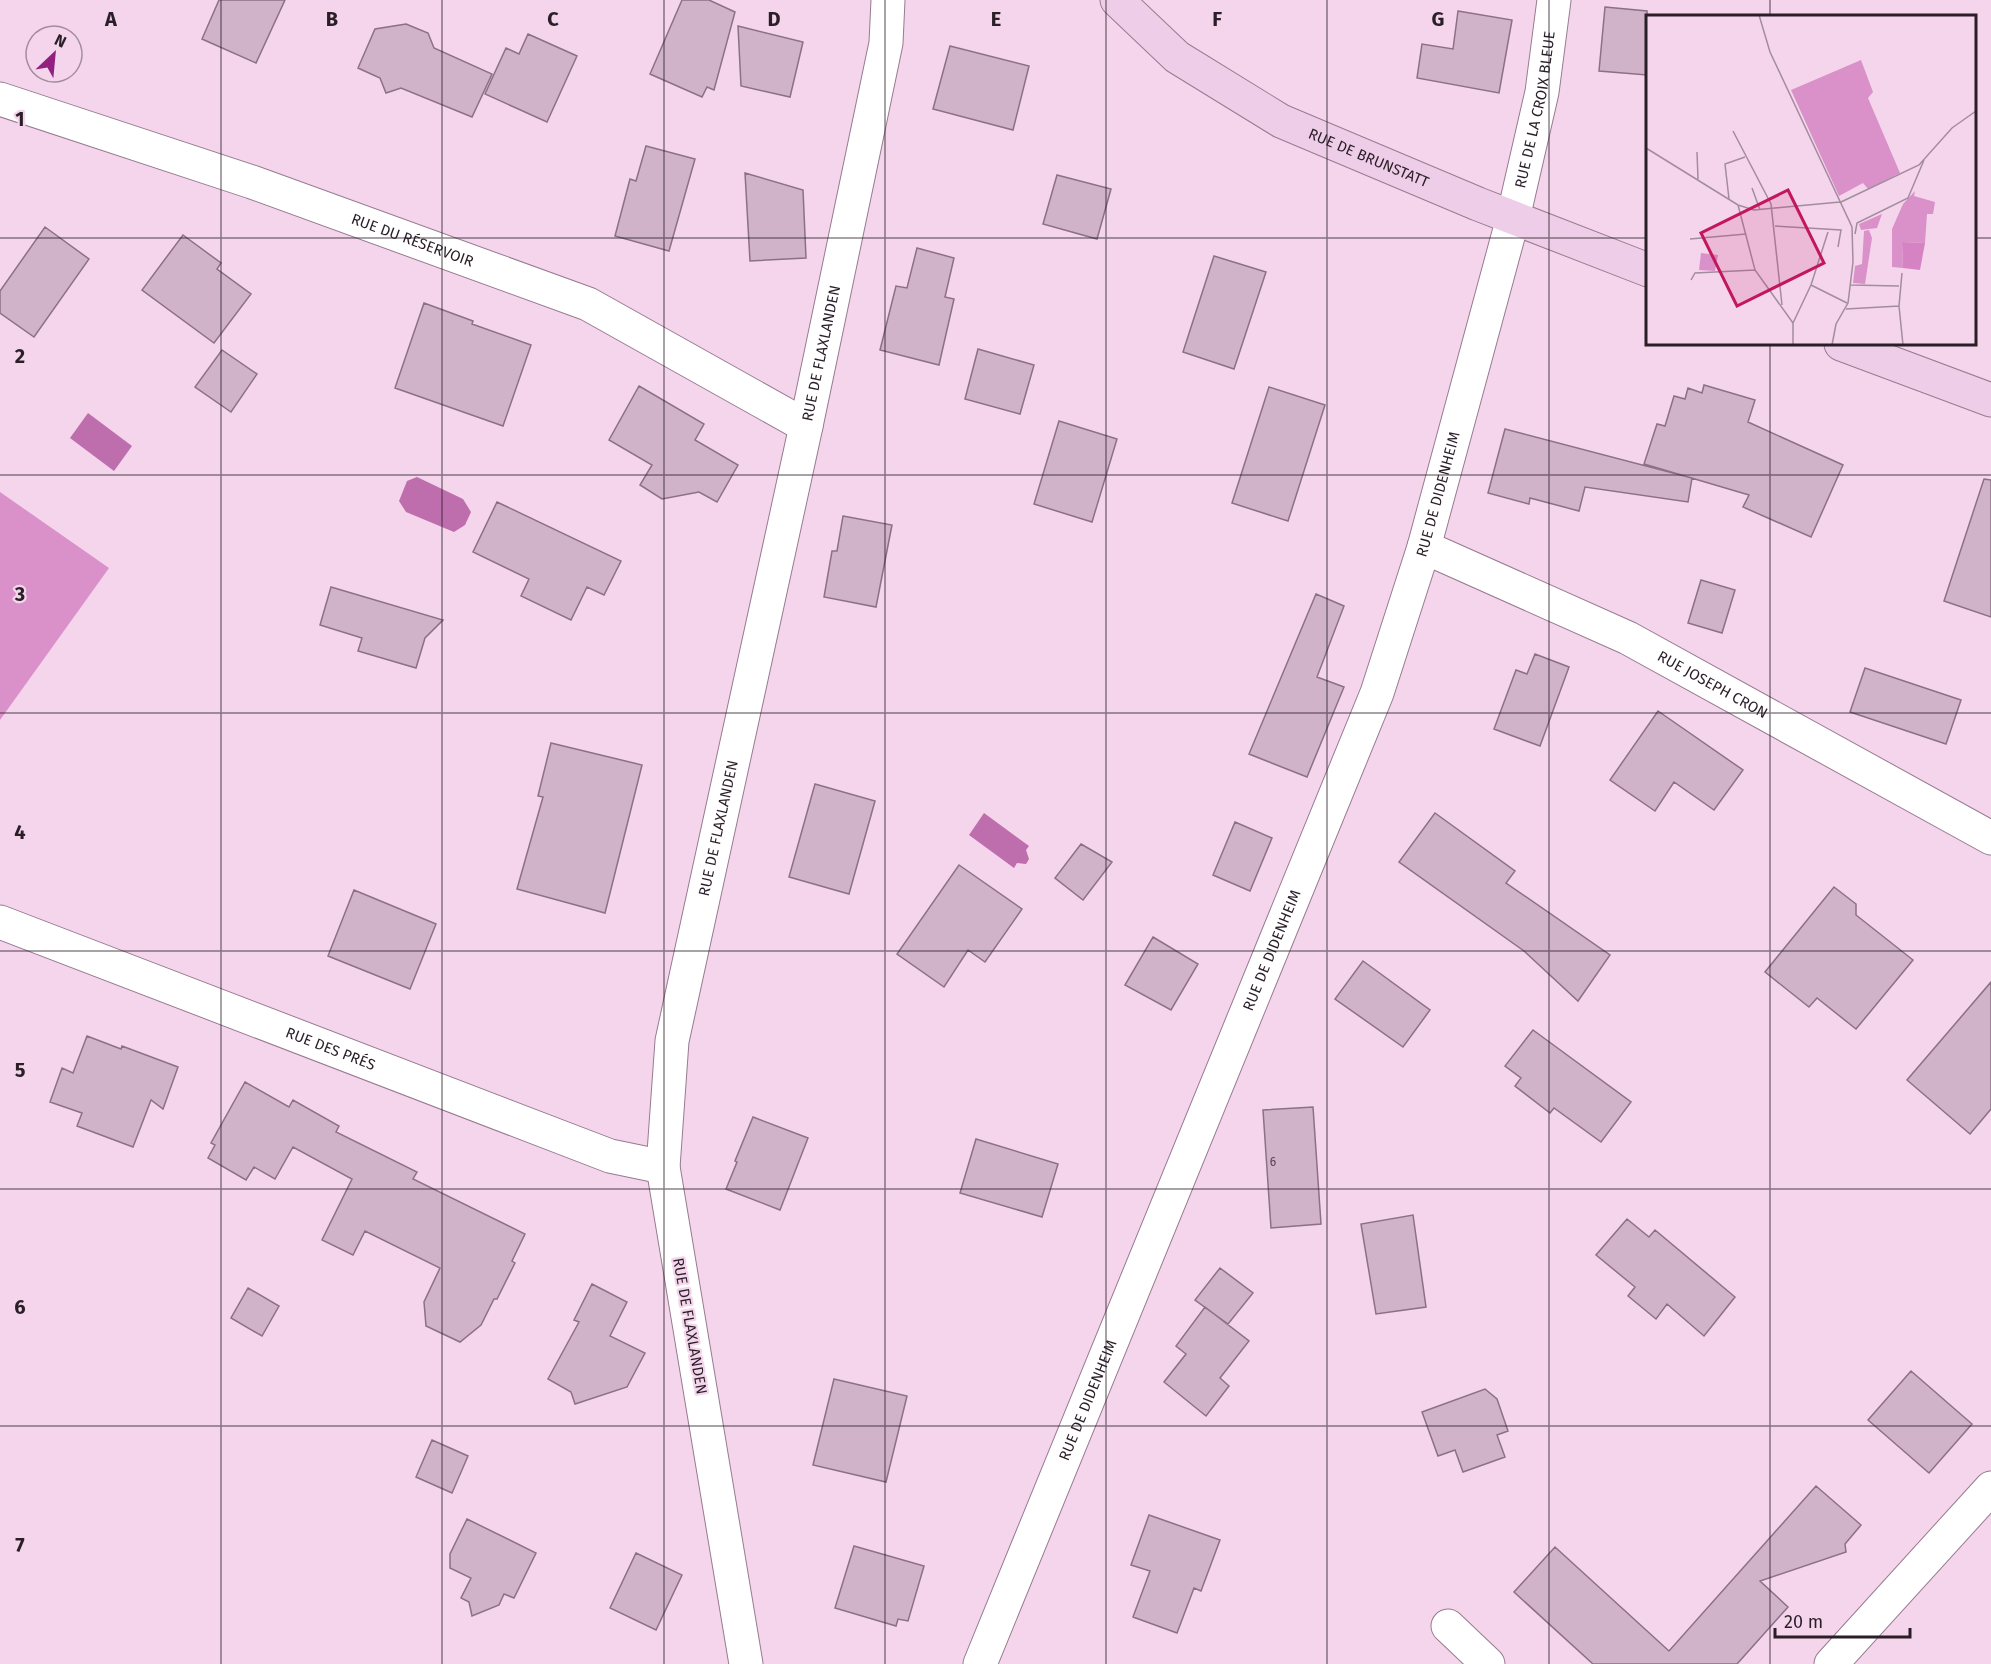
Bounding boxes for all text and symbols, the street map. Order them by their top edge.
text: A [104,7,118,31]
text: B [326,7,338,31]
text: C [547,7,559,31]
text: D [767,7,781,31]
text: E [991,7,1001,31]
text: F [1212,7,1222,31]
text: G [1432,7,1444,31]
inset map [1646,15,1976,345]
north arrow [24,24,84,84]
text: N [51,30,69,52]
street label: RUE DE LA CROIX BLEUE [1511,30,1559,190]
text: 1 [15,107,25,131]
street label: RUE DE BRUNSTATT [1306,125,1432,191]
street label: RUE DU RÉSERVOIR [349,210,476,271]
street label: RUE DE FLAXLANDEN [798,284,844,423]
text: 2 [15,344,25,368]
street label: RUE DE DIDENHEIM [1412,430,1464,559]
text: 3 [14,582,25,606]
street label: RUE JOSEPH CRON [1654,647,1771,722]
street label: RUE DE FLAXLANDEN [695,759,742,898]
text: 4 [14,820,26,844]
street label: RUE DE DIDENHEIM [1239,887,1305,1013]
street label: RUE DES PRÉS [283,1023,378,1074]
text: 5 [15,1058,26,1082]
house number: 6 [1270,1155,1276,1169]
street label: RUE DE FLAXLANDEN [669,1256,711,1396]
text: 6 [14,1295,26,1319]
street label: RUE DE DIDENHEIM [1055,1337,1121,1463]
text: 7 [15,1533,25,1557]
scale bar [1775,1601,1910,1639]
text: 20 m [1784,1611,1823,1633]

